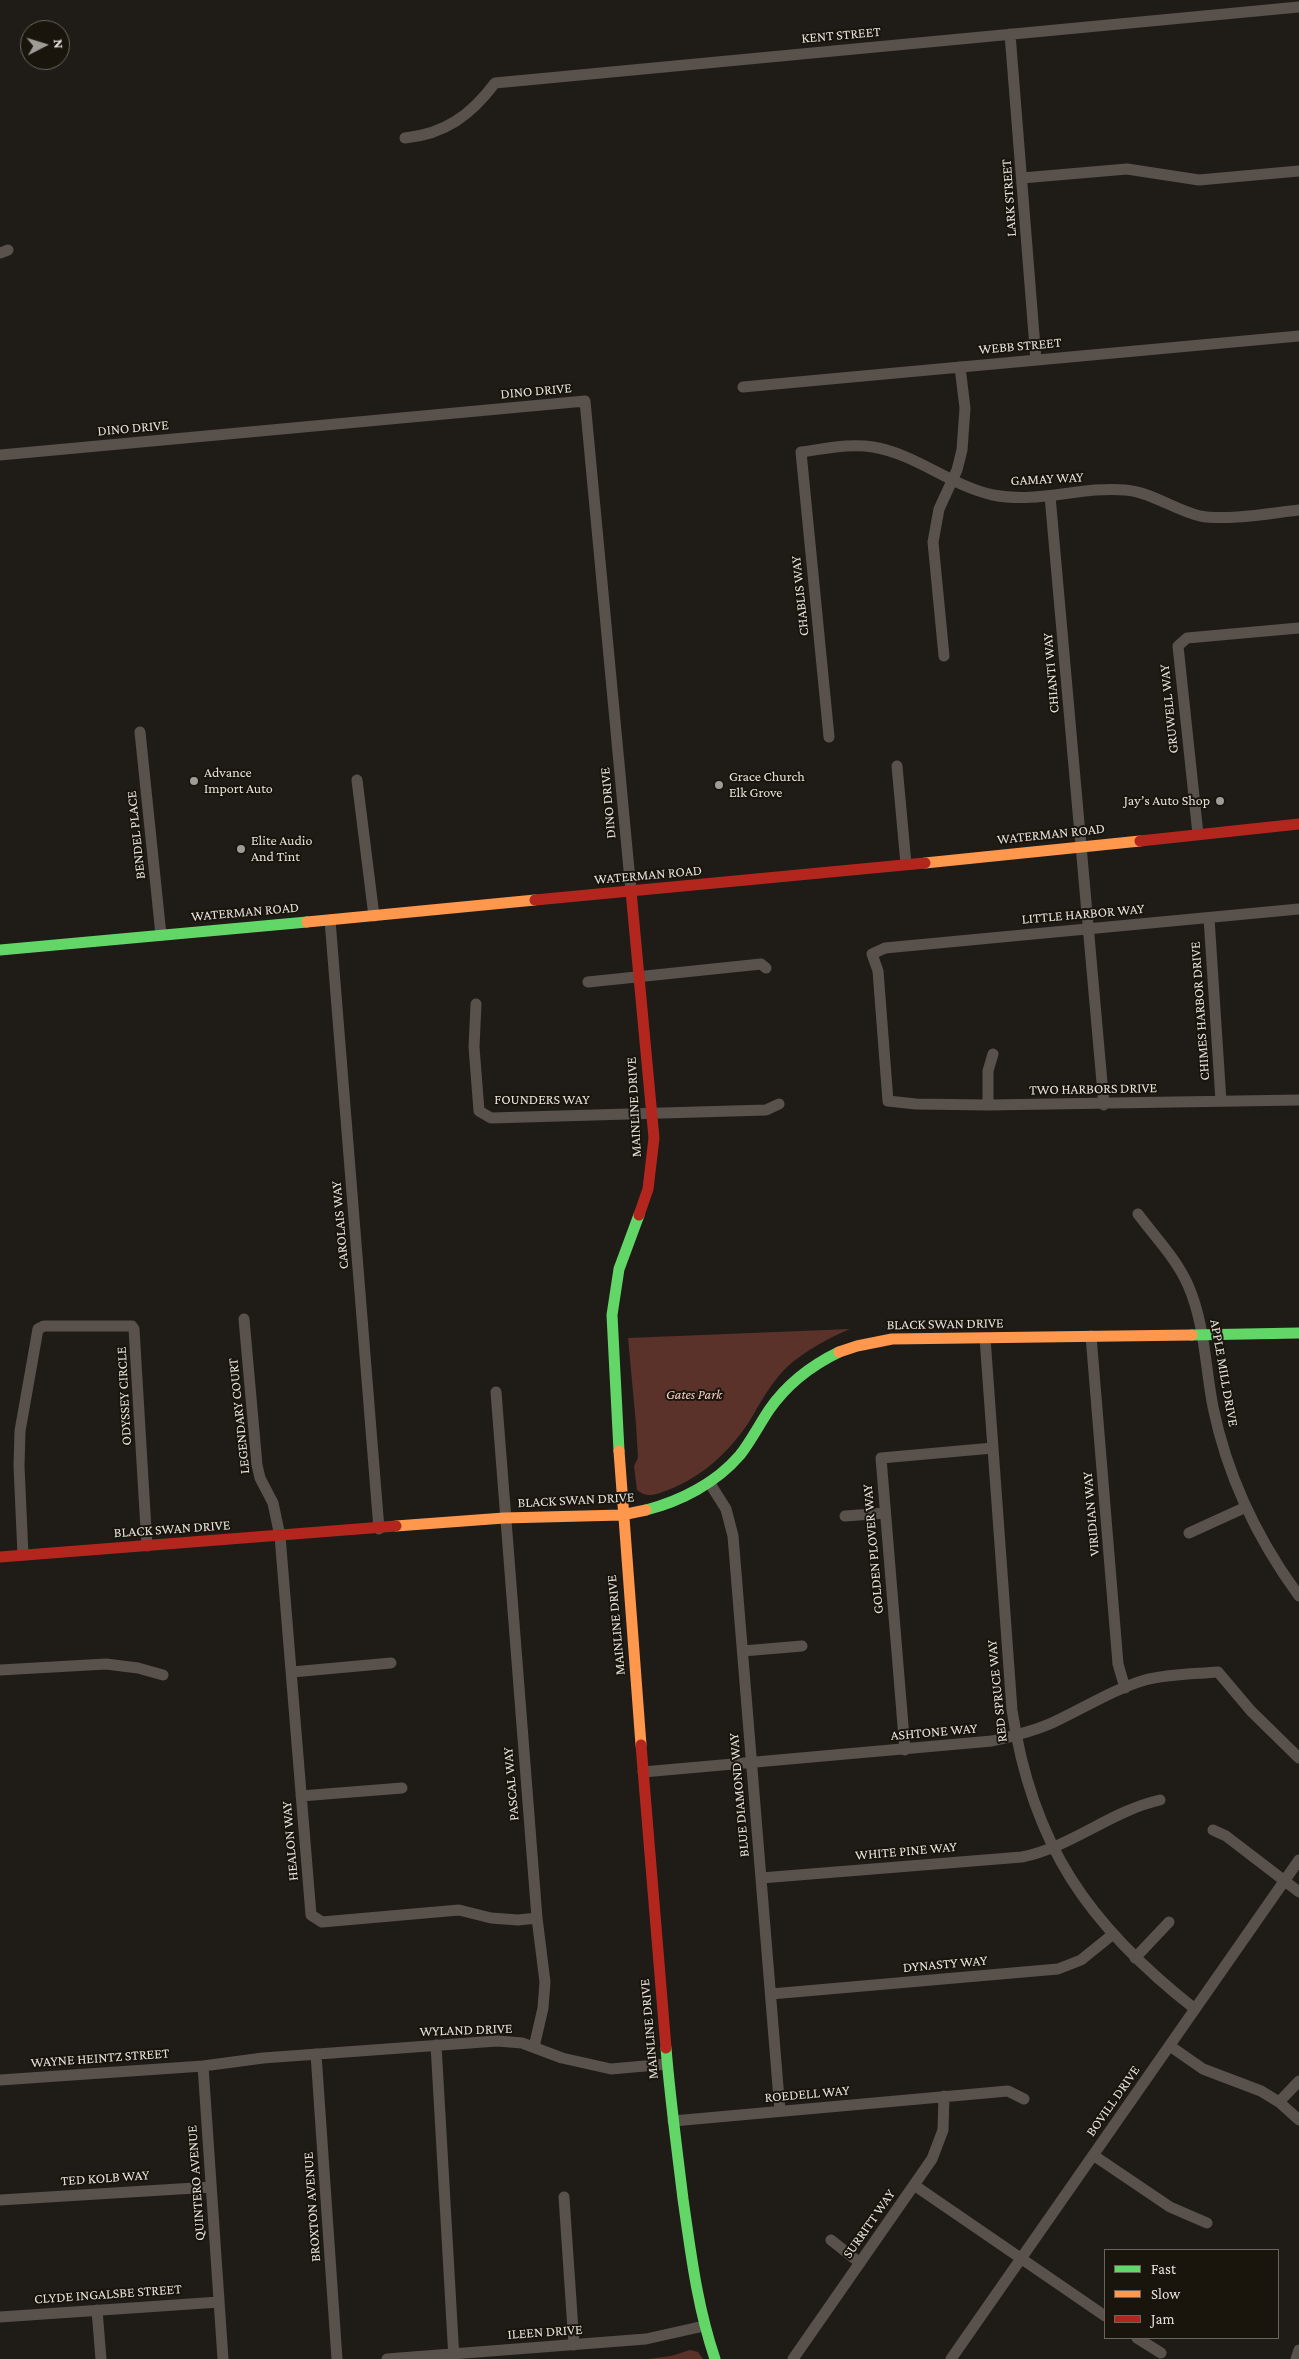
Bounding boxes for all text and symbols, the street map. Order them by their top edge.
north arrow [20,20,70,70]
street label: KENT STREET [801,23,881,47]
text: N [51,38,67,49]
street label: LARK STREET [998,158,1020,238]
street label: WEBB STREET [978,334,1062,358]
street label: DINO DRIVE [500,380,572,402]
street label: DINO DRIVE [97,417,169,439]
street label: GAMAY WAY [1010,469,1084,489]
street label: CHABLIS WAY [787,555,813,637]
street label: CHIANTI WAY [1039,632,1063,714]
street label: GRUWELL WAY [1156,664,1182,754]
place label: Advance Import Auto [204,765,273,798]
street label: DINO DRIVE [597,767,619,839]
place label: Grace Church Elk Grove [729,769,805,802]
marker: Advance Import Auto [188,775,200,787]
marker: Grace Church Elk Grove [713,779,725,791]
street label: BENDEL PLACE [123,790,149,880]
place label: Jay’s Auto Shop [1124,793,1210,809]
marker: Jay’s Auto Shop [1214,795,1226,807]
street label: WATERMAN ROAD [996,820,1106,848]
place label: Elite Audio And Tint [251,833,312,866]
marker: Elite Audio And Tint [235,843,247,855]
street label: WATERMAN ROAD [593,862,703,888]
street label: WATERMAN ROAD [190,899,300,925]
street label: LITTLE HARBOR WAY [1021,900,1145,928]
street label: CHIMES HARBOR DRIVE [1187,941,1213,1081]
street label: MAINLINE DRIVE [623,1056,645,1158]
street label: TWO HARBORS DRIVE [1029,1079,1157,1099]
street label: FOUNDERS WAY [494,1092,590,1108]
street label: CAROLAIS WAY [328,1180,352,1270]
street label: BLACK SWAN DRIVE [886,1315,1004,1333]
street label: APPLE MILL DRIVE [1206,1318,1242,1428]
street label: ODYSSEY CIRCLE [113,1346,135,1446]
street label: LEGENDARY COURT [225,1357,253,1475]
park label: Gates Park [666,1387,722,1403]
street label: VIRIDIAN WAY [1079,1471,1103,1557]
street label: GOLDEN PLOVER WAY [859,1483,887,1615]
street label: BLACK SWAN DRIVE [517,1489,635,1511]
street label: BLACK SWAN DRIVE [113,1517,231,1541]
street label: MAINLINE DRIVE [603,1574,629,1676]
street label: RED SPRUCE WAY [983,1639,1011,1743]
street label: ASHTONE WAY [890,1720,978,1744]
street label: BLUE DIAMOND WAY [725,1732,753,1858]
street label: PASCAL WAY [499,1747,523,1821]
street label: HEALON WAY [278,1800,302,1882]
street label: WHITE PINE WAY [854,1838,958,1864]
street label: DYNASTY WAY [902,1952,988,1976]
street label: MAINLINE DRIVE [636,1978,662,2080]
street label: WYLAND DRIVE [419,2020,513,2040]
street label: WAYNE HEINTZ STREET [30,2045,170,2071]
street label: BOVILL DRIVE [1082,2062,1144,2140]
street label: ROEDELL WAY [764,2082,850,2106]
street label: QUINTERO AVENUE [184,2125,208,2241]
street label: BROXTON AVENUE [300,2152,324,2262]
street label: TED KOLB WAY [60,2167,150,2189]
street label: SURRITT WAY [839,2186,899,2262]
legend [1104,2249,1279,2339]
text: Fast [1151,2261,1176,2277]
street label: CLYDE INGALSBE STREET [34,2280,182,2308]
text: Slow [1151,2286,1180,2302]
text: Jam [1151,2311,1174,2327]
street label: ILEEN DRIVE [507,2321,583,2343]

